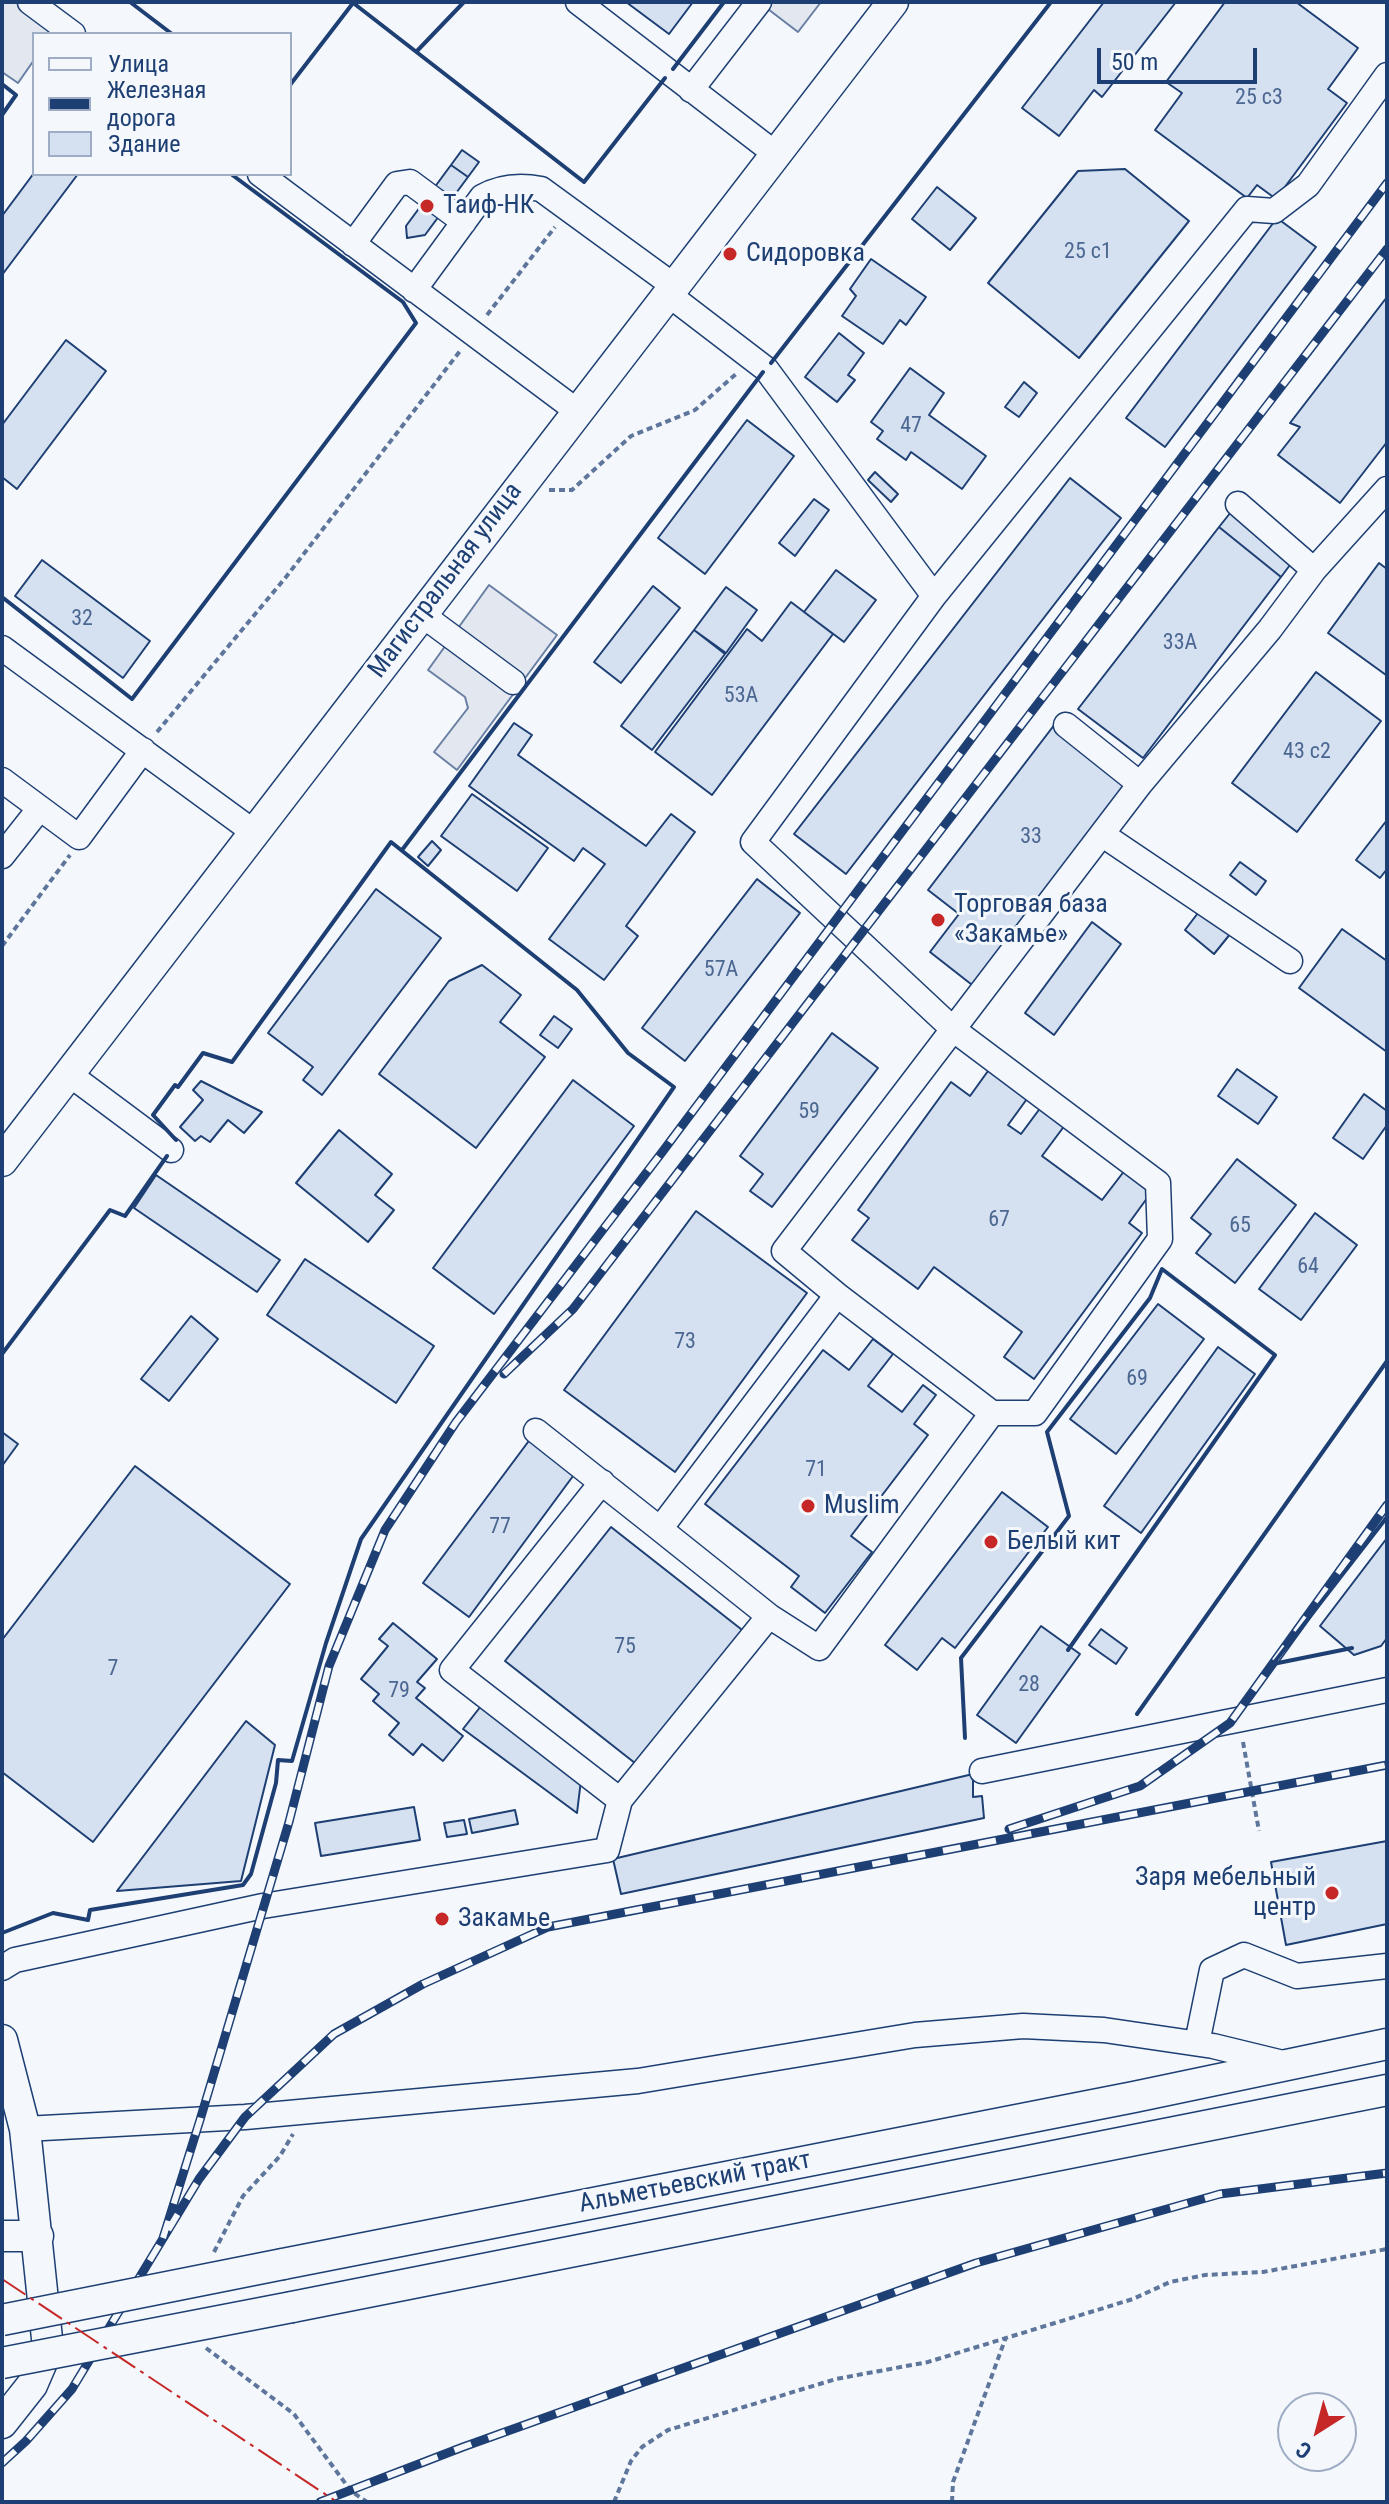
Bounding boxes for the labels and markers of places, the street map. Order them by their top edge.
place label: Таиф-НК [443,190,534,222]
marker: Таиф-НК [418,197,436,215]
place label: Сидоровка [746,238,865,270]
marker: Сидоровка [721,245,739,263]
place label: Торговая база «Закамье» [954,889,1108,950]
marker: Торговая база «Закамье» [929,911,947,929]
place label: Muslim [824,1490,900,1522]
marker: Muslim [799,1497,817,1515]
place label: Белый кит [1007,1526,1120,1558]
marker: Белый кит [982,1533,1000,1551]
place label: Заря мебельный центр [1135,1862,1316,1924]
marker: Заря мебельный центр [1323,1884,1341,1902]
place label: Закамье [458,1903,550,1935]
marker: Закамье [433,1910,451,1928]

